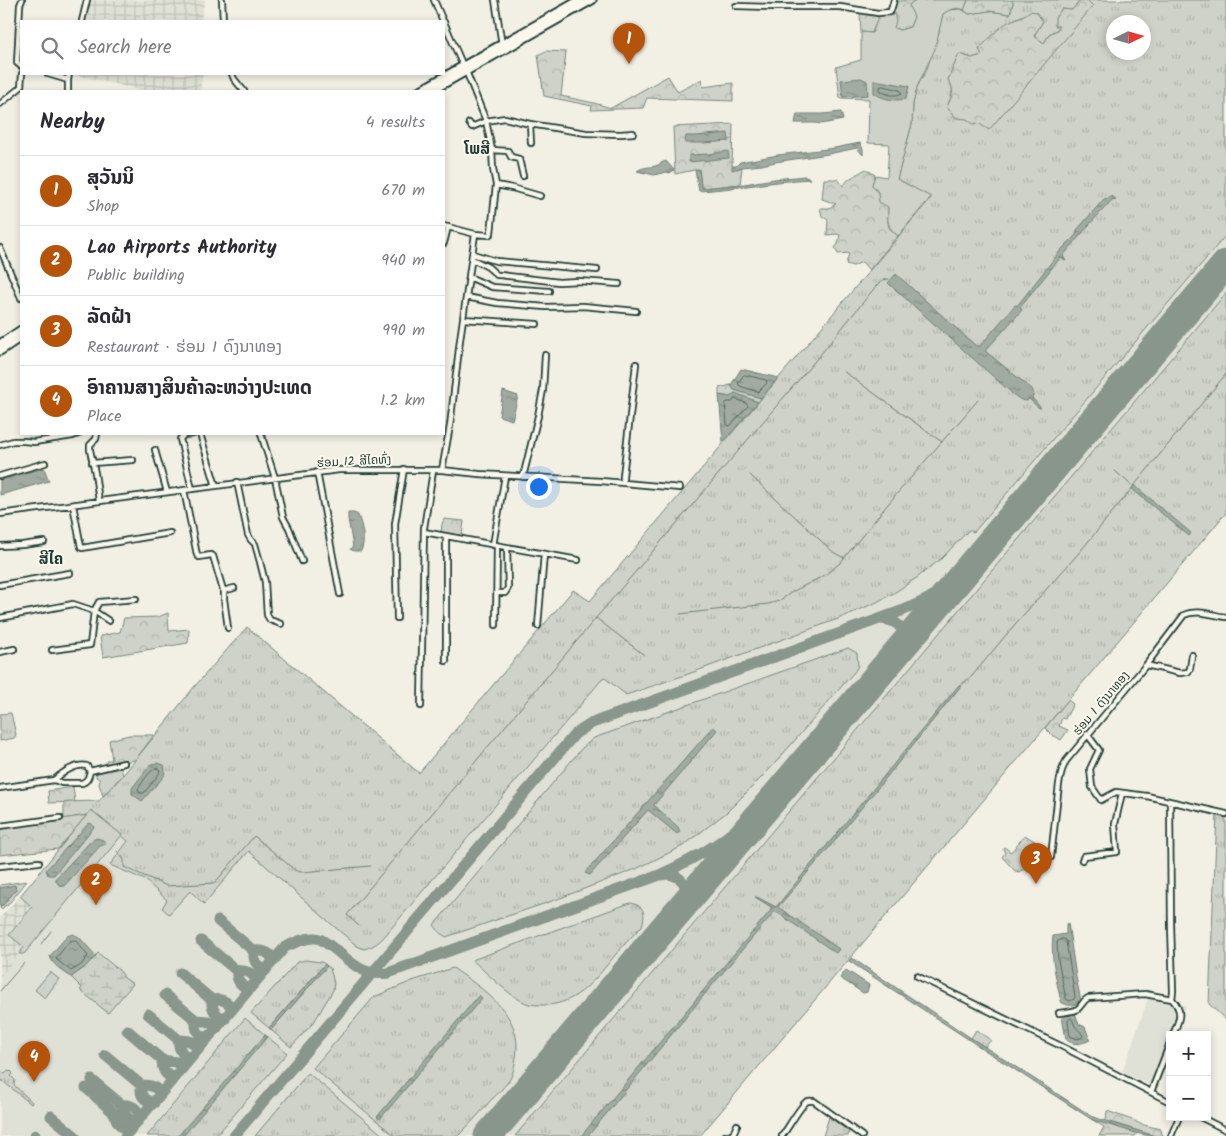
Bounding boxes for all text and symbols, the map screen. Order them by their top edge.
north arrow [1106,15,1151,60]
search box [20,20,445,75]
pin: 1 [613,23,645,64]
text: Search here [78,33,172,63]
icon: search [38,34,66,62]
text: Nearby [40,106,105,139]
text: 4 results [366,110,425,135]
district label: ໂພສີ [463,138,490,162]
text: ສຸວັນນິ [87,164,134,194]
text: 1 [54,178,58,203]
text: 670 m [382,178,425,203]
text: Shop [87,194,119,219]
text: Lao Airports Authority [87,233,277,263]
text: 2 [51,248,61,273]
text: 940 m [381,248,425,273]
text: Public building [87,263,185,288]
text: ລັດຝ້າ [87,303,131,333]
text: 3 [52,318,60,343]
text: 990 m [382,318,425,343]
text: Restaurant · ຮ່ອມ 1 ດົງນາທອງ [87,335,282,360]
text: ົອາຄານສາງສິນຄ້າລະຫວ່າງປະເທດ [87,374,312,404]
text: 4 [52,388,60,413]
text: 1.2 km [380,388,425,413]
text: Place [87,404,121,429]
street label: ຮ່ອມ 12 ສີໄຄທົ່ງ [316,450,392,473]
your location [526,474,552,500]
district label: ສີໄຄ [39,548,63,572]
street label: ຮ່ອມ 1 ດົງນາທອງ [1069,667,1134,740]
pin: 3 [1020,843,1052,884]
pin: 2 [80,864,112,905]
map controls [1166,1031,1211,1121]
button: + [1166,1031,1211,1076]
pin: 4 [18,1041,50,1082]
button: − [1166,1076,1211,1121]

